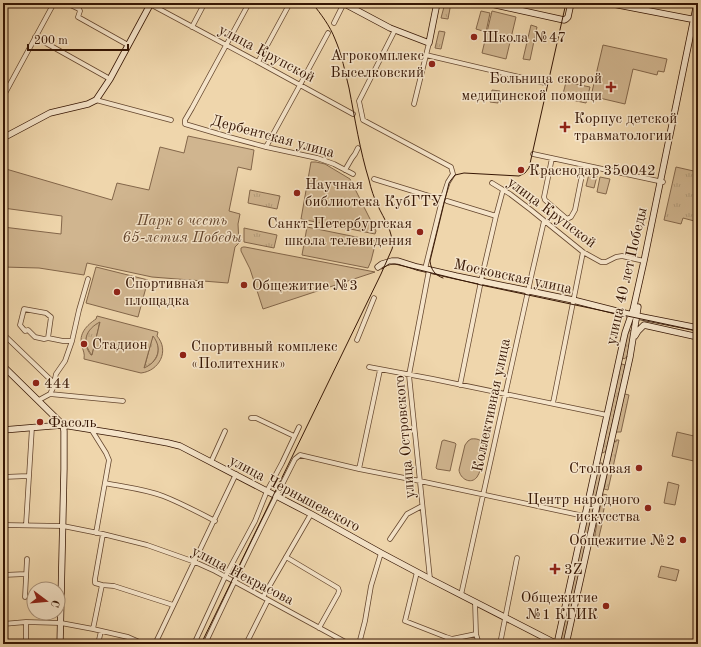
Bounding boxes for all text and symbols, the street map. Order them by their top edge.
street label: улица Крупской [216,23,317,86]
scale bar [28,26,128,52]
place label: Школа №47 [482,31,566,46]
marker: Школа №47 [469,32,479,42]
text: 200 m [34,35,68,47]
place label: Агрокомплекс Выселковский [330,49,424,81]
marker: Агрокомплекс Выселковский [427,59,437,69]
place label: Больница скорой медицинской помощи [462,72,602,104]
marker: Больница скорой медицинской помощи [605,81,617,93]
place label: Корпус детской травматологии [574,112,677,144]
street label: Дербентская улица [209,114,337,161]
marker: Корпус детской травматологии [559,121,571,133]
place label: Краснодар 350042 [529,164,656,179]
marker: Краснодар 350042 [516,165,526,175]
street label: улица Крупской [504,175,598,251]
place label: Научная библиотека КубГТУ [305,178,443,210]
marker: Научная библиотека КубГТУ [292,188,302,198]
street label: улица 40 лет Победы [604,206,651,347]
park label: Парк в честь 65-летия Победы [122,214,242,246]
place label: Санкт-Петербургская школа телевидения [267,217,412,249]
marker: Санкт-Петербургская школа телевидения [415,227,425,237]
street label: Московская улица [452,258,574,297]
place label: Спортивная площадка [125,277,204,309]
place label: Общежитие №3 [252,279,358,294]
marker: Общежитие №3 [239,280,249,290]
marker: Спортивная площадка [112,287,122,297]
street label: Коллективная улица [471,337,514,474]
place label: Стадион [92,338,148,353]
marker: Стадион [79,339,89,349]
place label: Спортивный комплекс «Политехник» [191,340,338,372]
marker: Спортивный комплекс «Политехник» [178,350,188,360]
street label: улица Островского [393,375,418,499]
place label: 444 [44,377,70,392]
marker: 444 [31,378,41,388]
place label: Фасоль [48,416,97,431]
marker: Фасоль [35,417,45,427]
street label: улица Чернышевского [226,453,362,535]
place label: Столовая [569,462,631,477]
marker: Столовая [634,463,644,473]
place label: Центр народного искусства [527,493,641,525]
marker: Центр народного искусства [643,503,653,513]
place label: Общежитие №2 [569,534,675,549]
marker: Общежитие №2 [678,535,688,545]
street label: улица Некрасова [189,544,296,609]
marker: 3Z [549,563,561,575]
place label: 3Z [564,563,583,578]
north arrow [26,581,66,621]
place label: Общежитие №1 КГИК [521,591,598,623]
text: С [48,598,60,608]
marker: Общежитие №1 КГИК [601,601,611,611]

